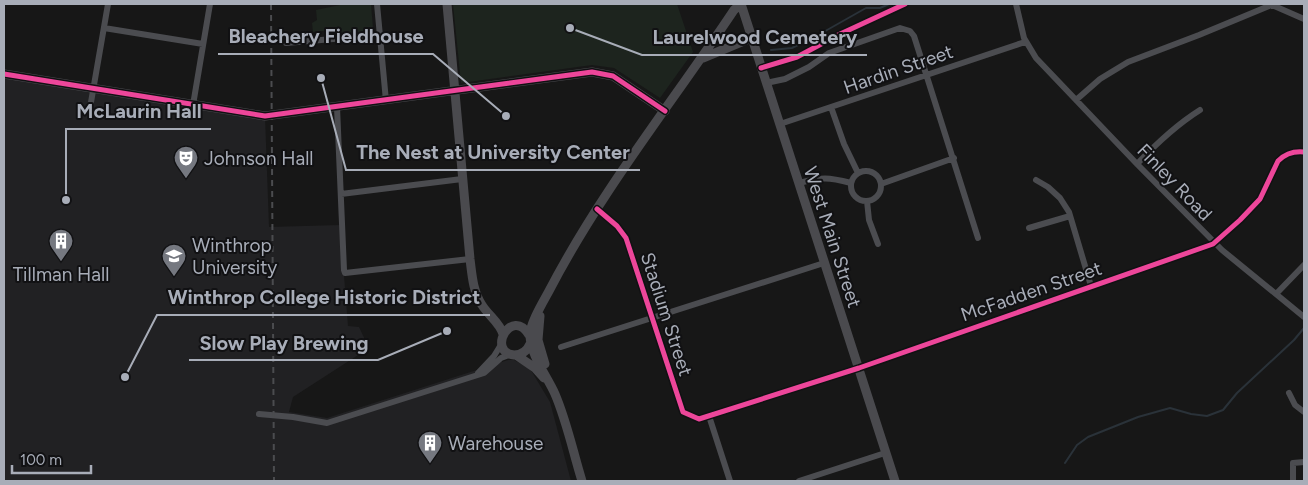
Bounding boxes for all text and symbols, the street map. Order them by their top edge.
callout: Bleachery Fieldhouse [218,19,433,54]
callout: Laurelwood Cemetery [642,20,867,55]
text: Bleachery Fieldhouse [228,24,424,48]
text: Laurelwood Cemetery [653,25,858,49]
street label: Hardin Street [840,40,956,99]
callout: McLaurin Hall [66,94,211,129]
text: McLaurin Hall [76,99,202,123]
callout: The Nest at University Center [346,135,640,170]
street label: Finley Road [1132,139,1217,226]
text: The Nest at University Center [356,140,630,164]
theatre icon: Johnson Hall [173,145,199,179]
place label: Johnson Hall [204,147,314,170]
street label: West Main Street [799,164,866,311]
building icon: Tillman Hall [48,228,74,262]
place label: Winthrop University [192,234,277,279]
school or university icon: Winthrop University [161,243,187,277]
street label: Stadium Street [636,249,697,379]
street label: McFadden Street [958,257,1105,326]
place label: Tillman Hall [13,263,109,286]
callout: Winthrop College Historic District [157,280,490,315]
text: Winthrop College Historic District [168,285,480,309]
callout: Slow Play Brewing [189,325,378,360]
text: Slow Play Brewing [199,331,369,355]
building icon: Warehouse [417,430,443,464]
place label: Warehouse [448,432,543,455]
scale bar [12,442,91,474]
text: 100 m [20,451,62,469]

